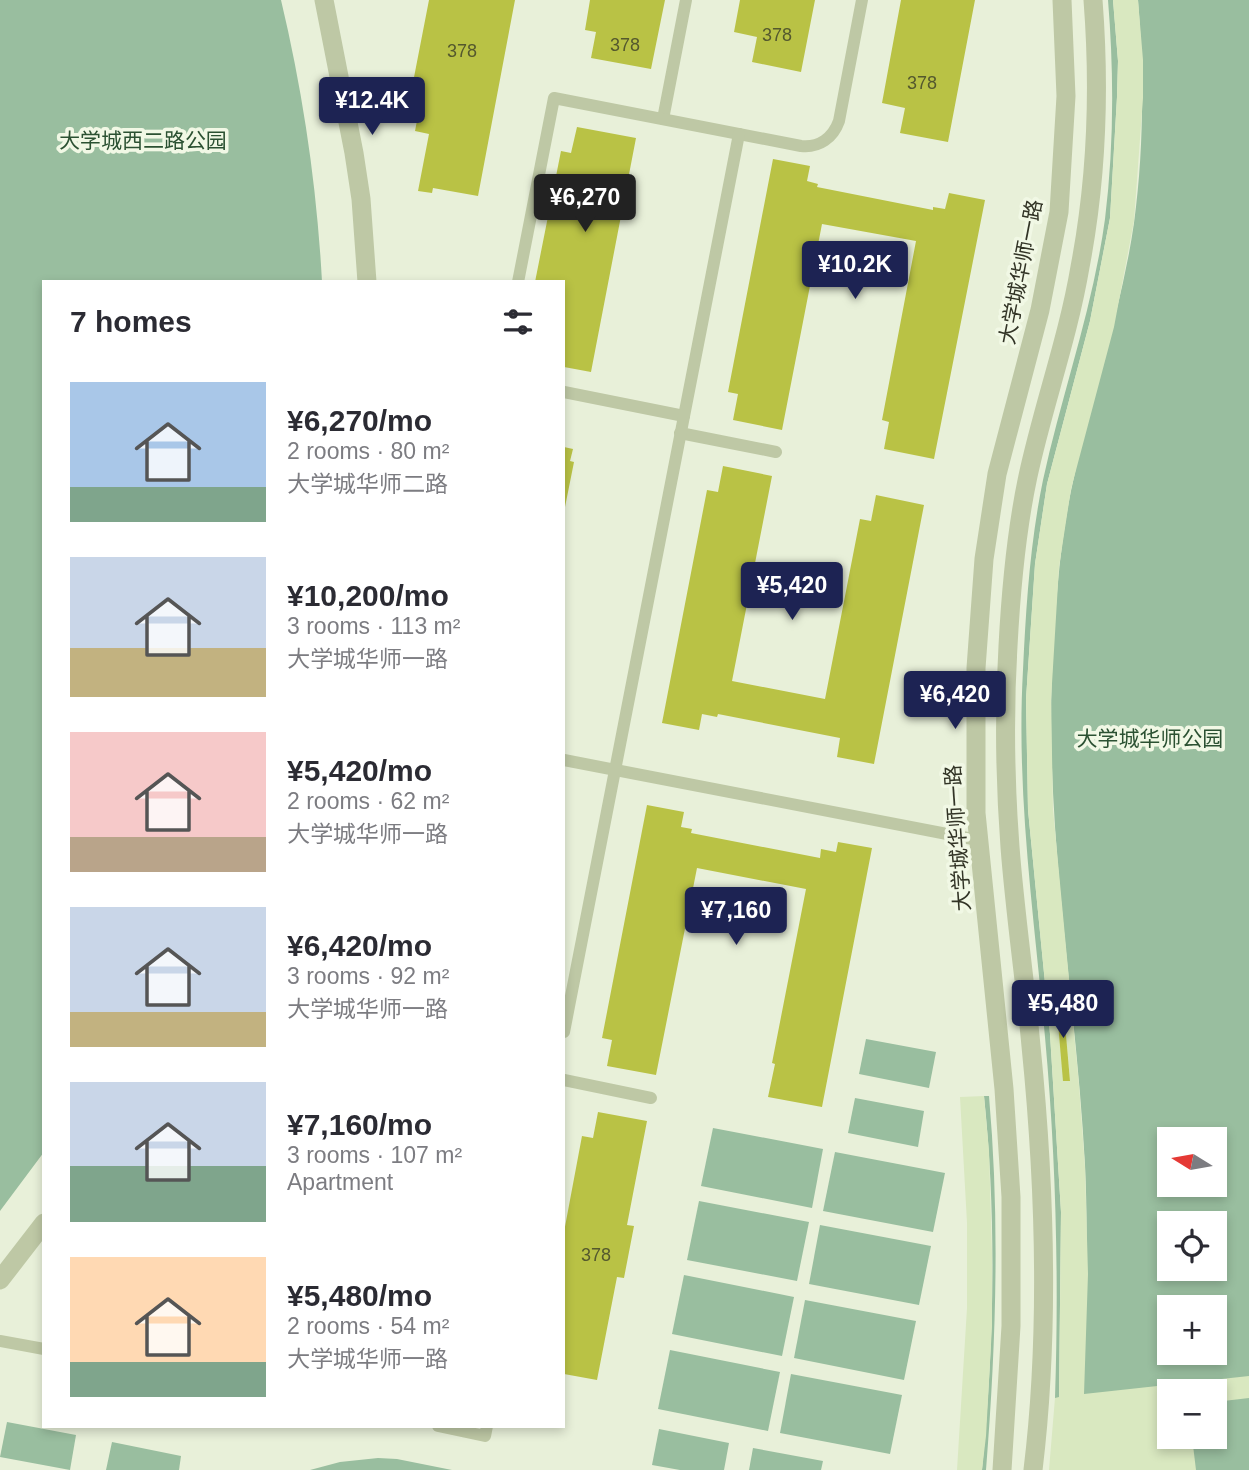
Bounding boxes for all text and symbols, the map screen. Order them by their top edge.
house number: 378 [762,25,792,45]
house number: 378 [610,35,640,55]
house number: 378 [447,41,477,61]
house number: 378 [907,73,937,93]
pin: ¥12.4K [315,78,429,137]
text: ¥12.4K [335,87,409,113]
park label: 大学城西二路公园 [59,129,227,152]
pin: ¥6,270 [528,174,642,234]
text: ¥6,270 [550,184,620,210]
street label: 大学城华师一路 [995,198,1046,346]
pin: ¥10.2K [798,242,912,301]
text: ¥10.2K [818,251,892,277]
icon: filters [499,303,537,341]
text: 7 homes [70,305,192,338]
text: ¥6,270/mo [287,404,432,437]
icon: home [126,410,210,494]
text: 2 rooms · 80 m² [287,438,449,464]
text: 大学城华师二路 [287,471,448,497]
pin: ¥5,420 [735,562,849,622]
text: ¥5,420 [757,572,827,598]
text: ¥10,200/mo [287,579,449,612]
icon: home [126,585,210,669]
text: 3 rooms · 113 m² [287,613,460,639]
text: 大学城华师一路 [287,646,448,672]
pin: ¥6,420 [898,672,1012,731]
text: ¥6,420 [920,681,990,707]
park label: 大学城华师公园 [1077,727,1224,750]
text: ¥5,420/mo [287,754,432,787]
icon: home [126,760,210,844]
street label: 大学城华师一路 [941,764,974,912]
text: 2 rooms · 62 m² [287,788,449,814]
text: 大学城华师一路 [287,821,448,847]
pin: ¥7,160 [679,888,793,947]
text: ¥7,160 [701,897,771,923]
text: ¥6,420/mo [287,929,432,962]
icon: home [126,935,210,1019]
text: 3 rooms · 92 m² [287,963,449,989]
pin: ¥5,480 [1006,981,1120,1040]
text: ¥5,480 [1028,990,1098,1016]
text: 大学城华师一路 [287,996,448,1022]
text: ¥7,160/mo [287,1108,432,1141]
icon: home [126,1110,210,1194]
north arrow [1157,1127,1227,1197]
map controls [1157,1127,1227,1449]
text: 3 rooms · 107 m² [287,1142,462,1168]
text: Apartment [287,1169,393,1195]
button: locate [1157,1211,1227,1281]
house number: 378 [581,1245,611,1265]
text: ¥5,480/mo [287,1279,432,1312]
icon: home [126,1285,210,1369]
button: + [1157,1295,1227,1365]
text: 2 rooms · 54 m² [287,1313,449,1339]
text: 大学城华师一路 [287,1346,448,1372]
button: − [1157,1379,1227,1449]

